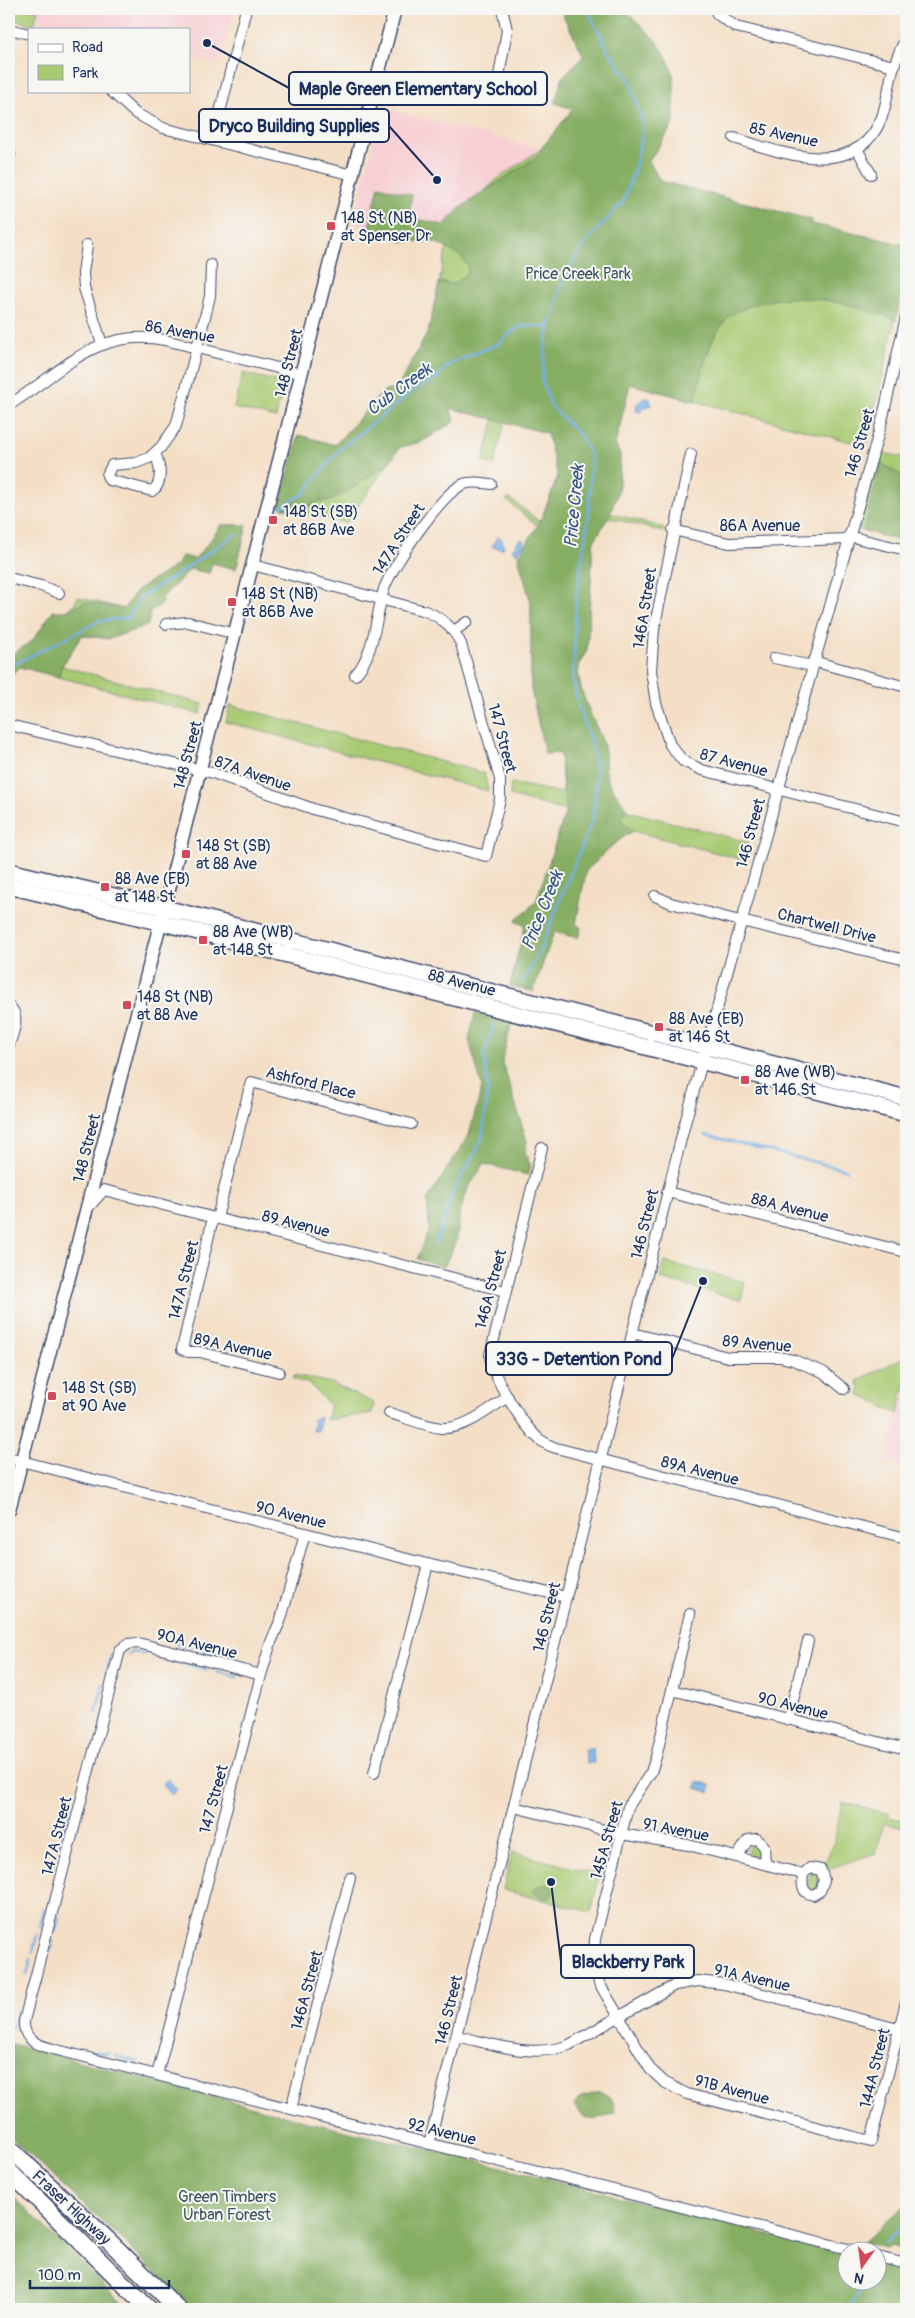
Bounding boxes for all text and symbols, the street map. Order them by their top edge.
legend [28,28,190,92]
text: Road [72,38,103,57]
text: Park [72,64,99,83]
callout: Maple Green Elementary School [289,72,547,105]
text: Maple Green Elementary School [299,78,537,101]
callout: Dryco Building Supplies [199,109,389,142]
text: Dryco Building Supplies [209,115,380,138]
street label: 85 Avenue [748,118,820,152]
place label: 148 St (NB) at Spenser Dr [341,208,431,246]
marker: 148 St (NB) at Spenser Dr [325,220,337,232]
park label: Price Creek Park [525,264,631,284]
street label: 86 Avenue [144,316,216,348]
street label: 148 Street [271,326,307,400]
water label: Cub Creek [362,357,438,421]
street label: 146 Street [840,406,880,481]
water label: Price Creek [559,462,590,549]
street label: 147A Street [368,500,430,579]
place label: 148 St (SB) at 86B Ave [283,502,358,540]
marker: 148 St (SB) at 86B Ave [267,514,279,526]
street label: 86A Avenue [720,516,800,536]
street label: 146A Street [629,566,661,650]
place label: 148 St (NB) at 86B Ave [242,584,319,622]
marker: 148 St (NB) at 86B Ave [226,596,238,608]
street label: 147 Street [483,701,521,776]
street label: 148 Street [169,718,207,792]
street label: 87 Avenue [698,744,770,782]
street label: 87A Avenue [212,752,294,796]
street label: 146 Street [732,796,770,870]
place label: 148 St (SB) at 88 Ave [196,836,271,874]
marker: 148 St (SB) at 88 Ave [180,848,192,860]
water label: Price Creek [516,866,569,953]
place label: 88 Ave (EB) at 148 St [115,869,191,907]
marker: 88 Ave (EB) at 148 St [99,881,111,893]
street label: Chartwell Drive [775,904,878,948]
place label: 88 Ave (WB) at 148 St [213,922,294,960]
marker: 88 Ave (WB) at 148 St [197,934,209,946]
street label: 88 Avenue [426,965,498,1001]
place label: 148 St (NB) at 88 Ave [137,987,214,1025]
marker: 148 St (NB) at 88 Ave [121,999,133,1011]
place label: 88 Ave (EB) at 146 St [669,1009,745,1047]
marker: 88 Ave (EB) at 146 St [653,1021,665,1033]
street label: Ashford Place [264,1062,358,1104]
place label: 88 Ave (WB) at 146 St [755,1062,836,1100]
marker: 88 Ave (WB) at 146 St [739,1074,751,1086]
street label: 148 Street [69,1111,105,1185]
street label: 146 Street [627,1186,663,1261]
street label: 88A Avenue [749,1189,831,1227]
street label: 89 Avenue [260,1206,332,1242]
street label: 147A Street [164,1238,204,1322]
street label: 146A Street [471,1246,511,1332]
street label: 89A Avenue [192,1329,274,1365]
street label: 89 Avenue [722,1331,792,1357]
callout: 33G - Detention Pond [486,1342,672,1375]
text: 33G - Detention Pond [496,1348,662,1371]
place label: 148 St (SB) at 90 Ave [62,1378,137,1416]
marker: 148 St (SB) at 90 Ave [46,1390,58,1402]
street label: 89A Avenue [659,1452,741,1490]
street label: 90 Avenue [253,1497,328,1533]
street label: 146 Street [529,1579,565,1654]
street label: 90A Avenue [154,1624,239,1664]
street label: 90 Avenue [755,1688,830,1724]
street label: 147 Street [195,1762,233,1836]
street label: 147A Street [37,1794,77,1878]
street label: 145A Street [586,1798,628,1882]
street label: 91 Avenue [641,1814,711,1846]
callout: Blackberry Park [561,1945,694,1978]
street label: 146A Street [287,1947,327,2033]
text: Blackberry Park [571,1951,685,1974]
street label: 91A Avenue [712,1960,792,1996]
street label: 146 Street [431,1972,467,2047]
street label: 144A Street [855,2025,895,2110]
street label: 91B Avenue [692,2070,771,2110]
street label: 92 Avenue [405,2114,478,2150]
street label: Fraser Highway [28,2166,115,2250]
park label: Green Timbers Urban Forest [178,2187,276,2225]
north arrow [838,2240,888,2290]
scale bar [30,2258,169,2290]
text: 100 m [38,2266,81,2285]
text: N [852,2269,866,2288]

